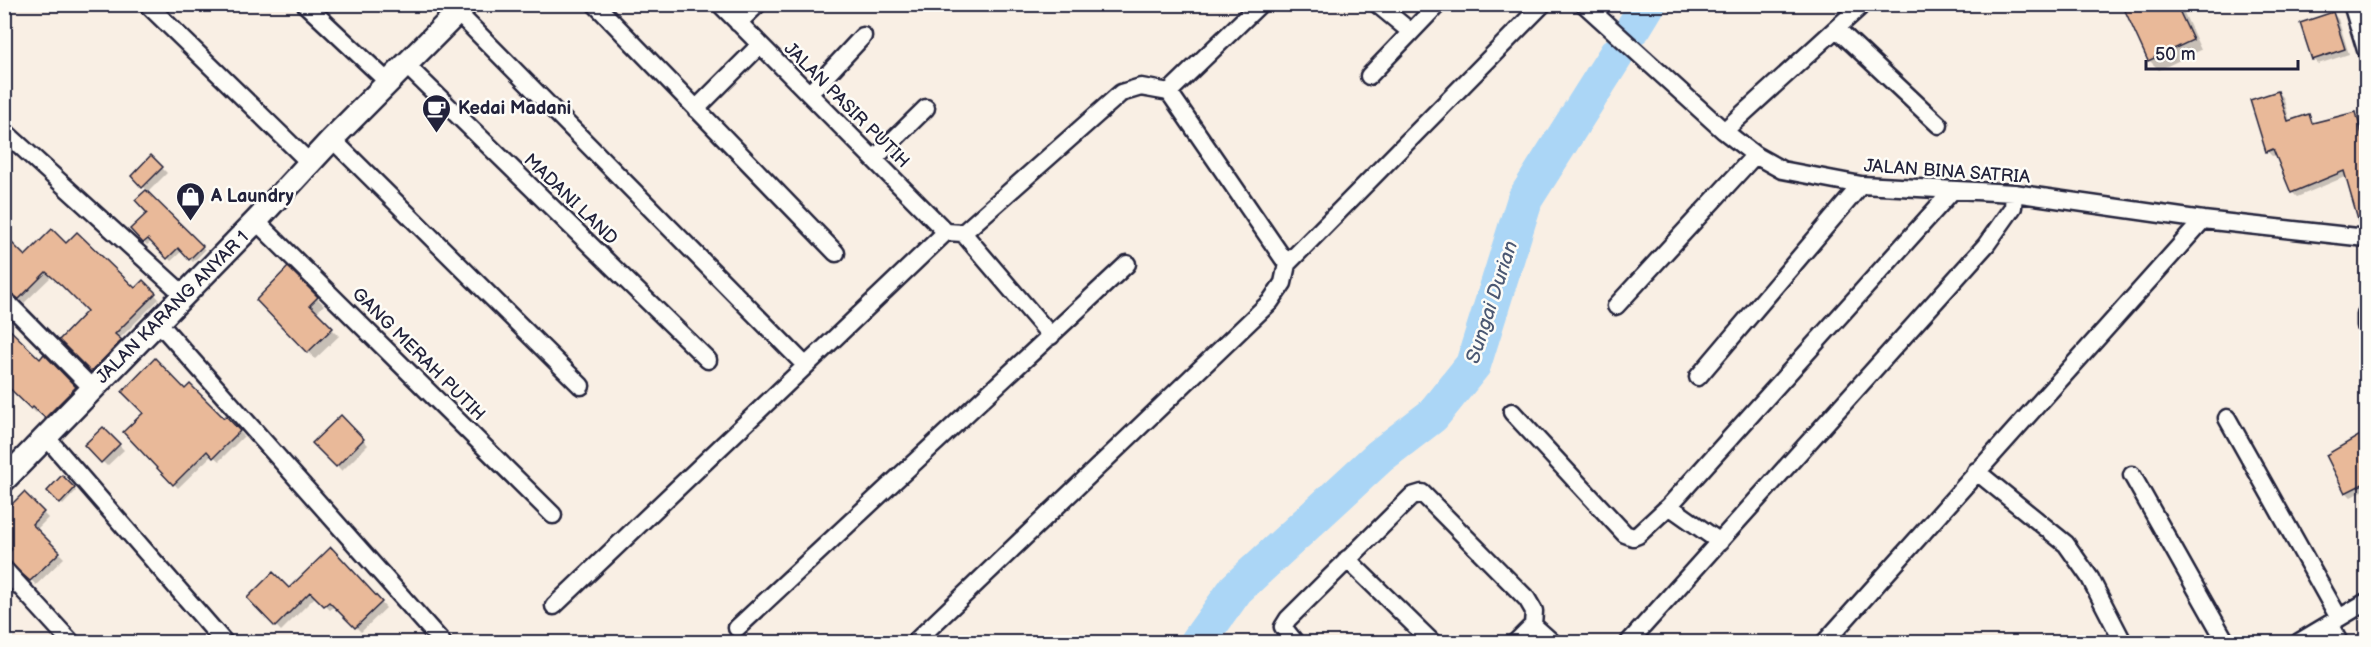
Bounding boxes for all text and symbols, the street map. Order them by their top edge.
scale bar [2146,33,2298,71]
street label: JALAN PASIR PUTIH [780,38,914,172]
text: 50 m [2155,44,2196,65]
cafe icon: Kedai Madani [421,92,453,134]
place label: Kedai Madani [458,98,571,119]
street label: MADANI LAND [519,149,622,249]
street label: JALAN BINA SATRIA [1863,155,2031,188]
shop icon: A Laundry [174,180,206,222]
place label: A Laundry [210,186,294,207]
street label: JALAN KARANG ANYAR 1 [92,227,253,388]
water label: Sungai Durian [1461,238,1523,367]
street label: GANG MERAH PUTIH [348,284,489,425]

